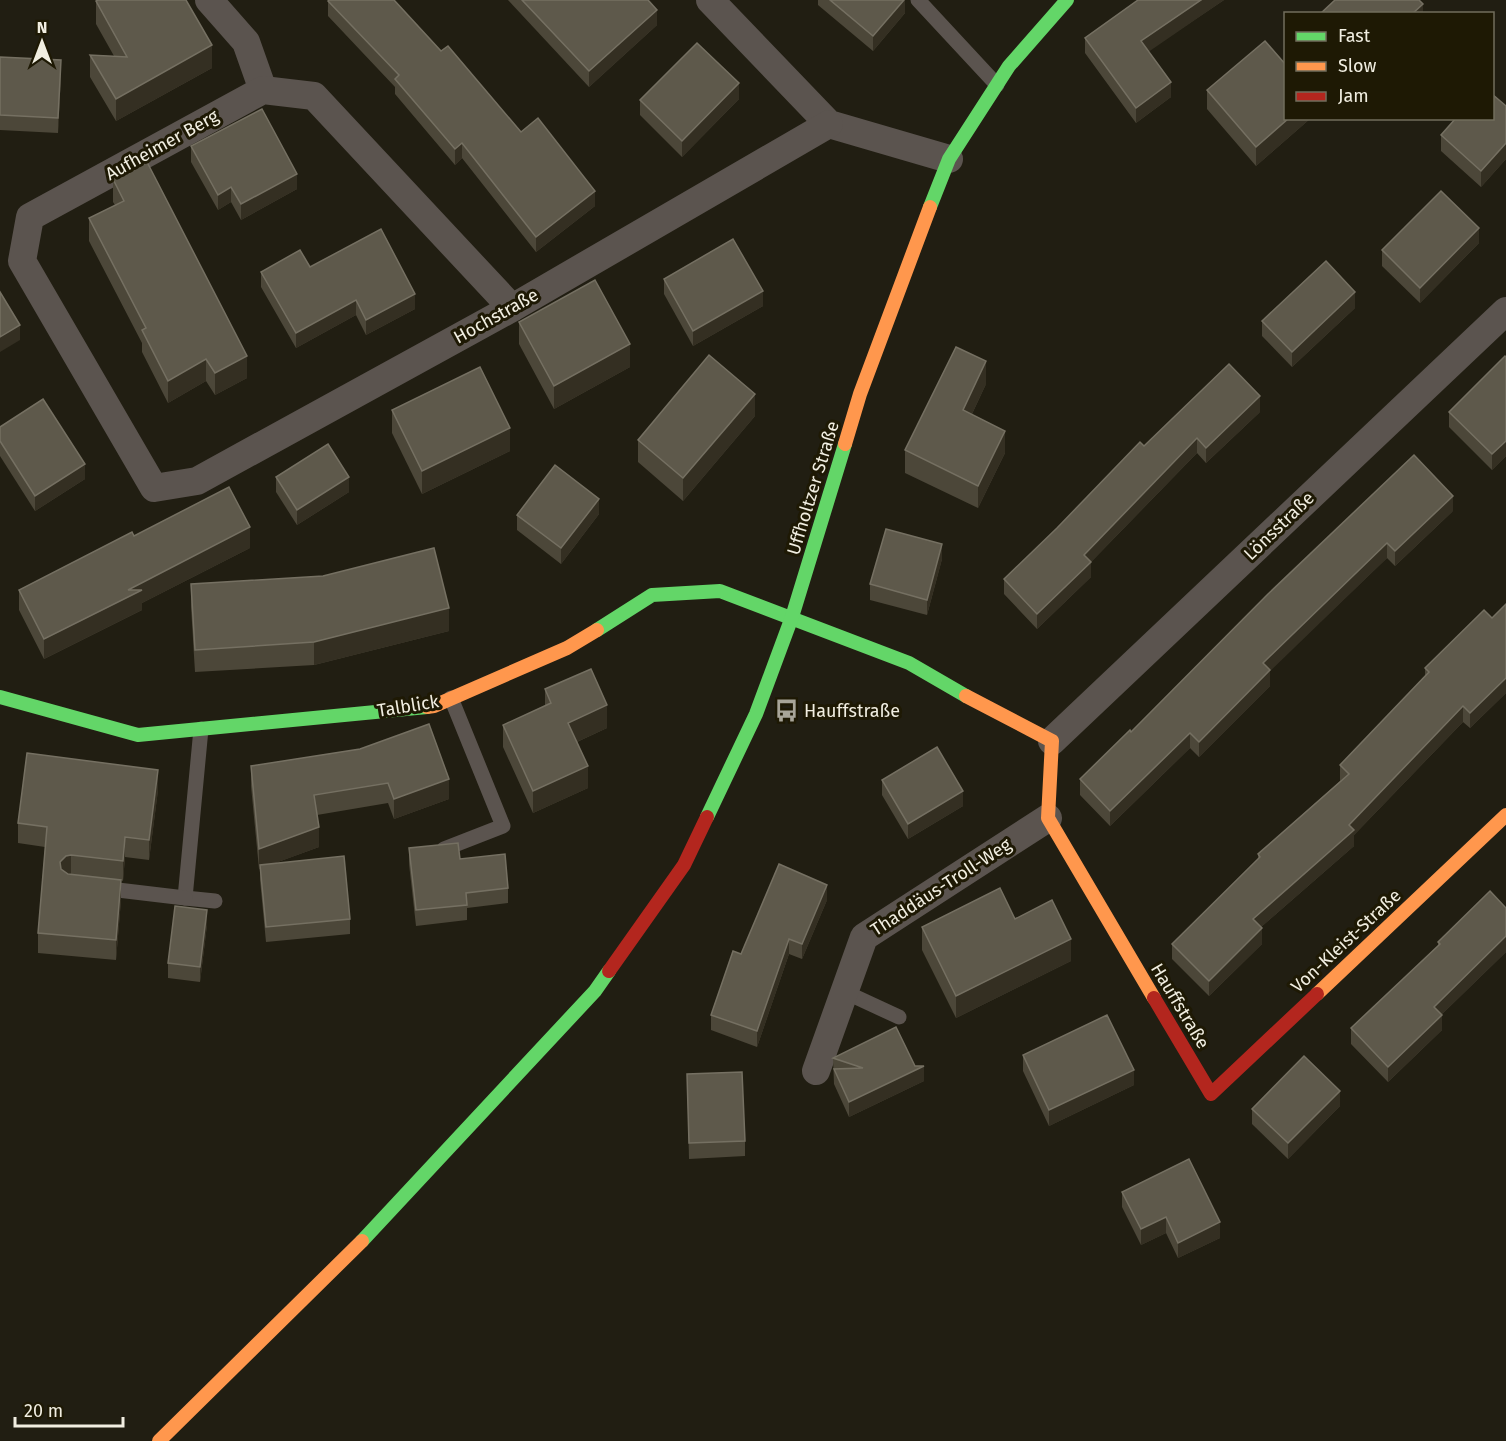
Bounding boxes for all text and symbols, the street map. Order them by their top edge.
north arrow [12,12,72,72]
legend [1284,12,1494,120]
text: N [37,18,47,37]
text: Fast [1338,25,1371,47]
text: Slow [1338,55,1377,77]
text: Jam [1338,85,1369,107]
street label: Aufheimer Berg [102,105,223,185]
street label: Hochstraße [450,284,542,348]
street label: Uffholtzer Straße [782,418,844,558]
street label: Lönsstraße [1239,487,1319,565]
street label: Talblick [376,690,441,722]
bus stop icon: Hauffstraße [773,698,799,724]
place label: Hauffstraße [804,700,900,722]
street label: Thaddäus-Troll-Weg [867,833,1016,941]
street label: Von-Kleist-Straße [1287,884,1405,998]
street label: Hauffstraße [1146,959,1214,1053]
scale bar [15,1390,123,1428]
text: 20 m [24,1400,63,1422]

